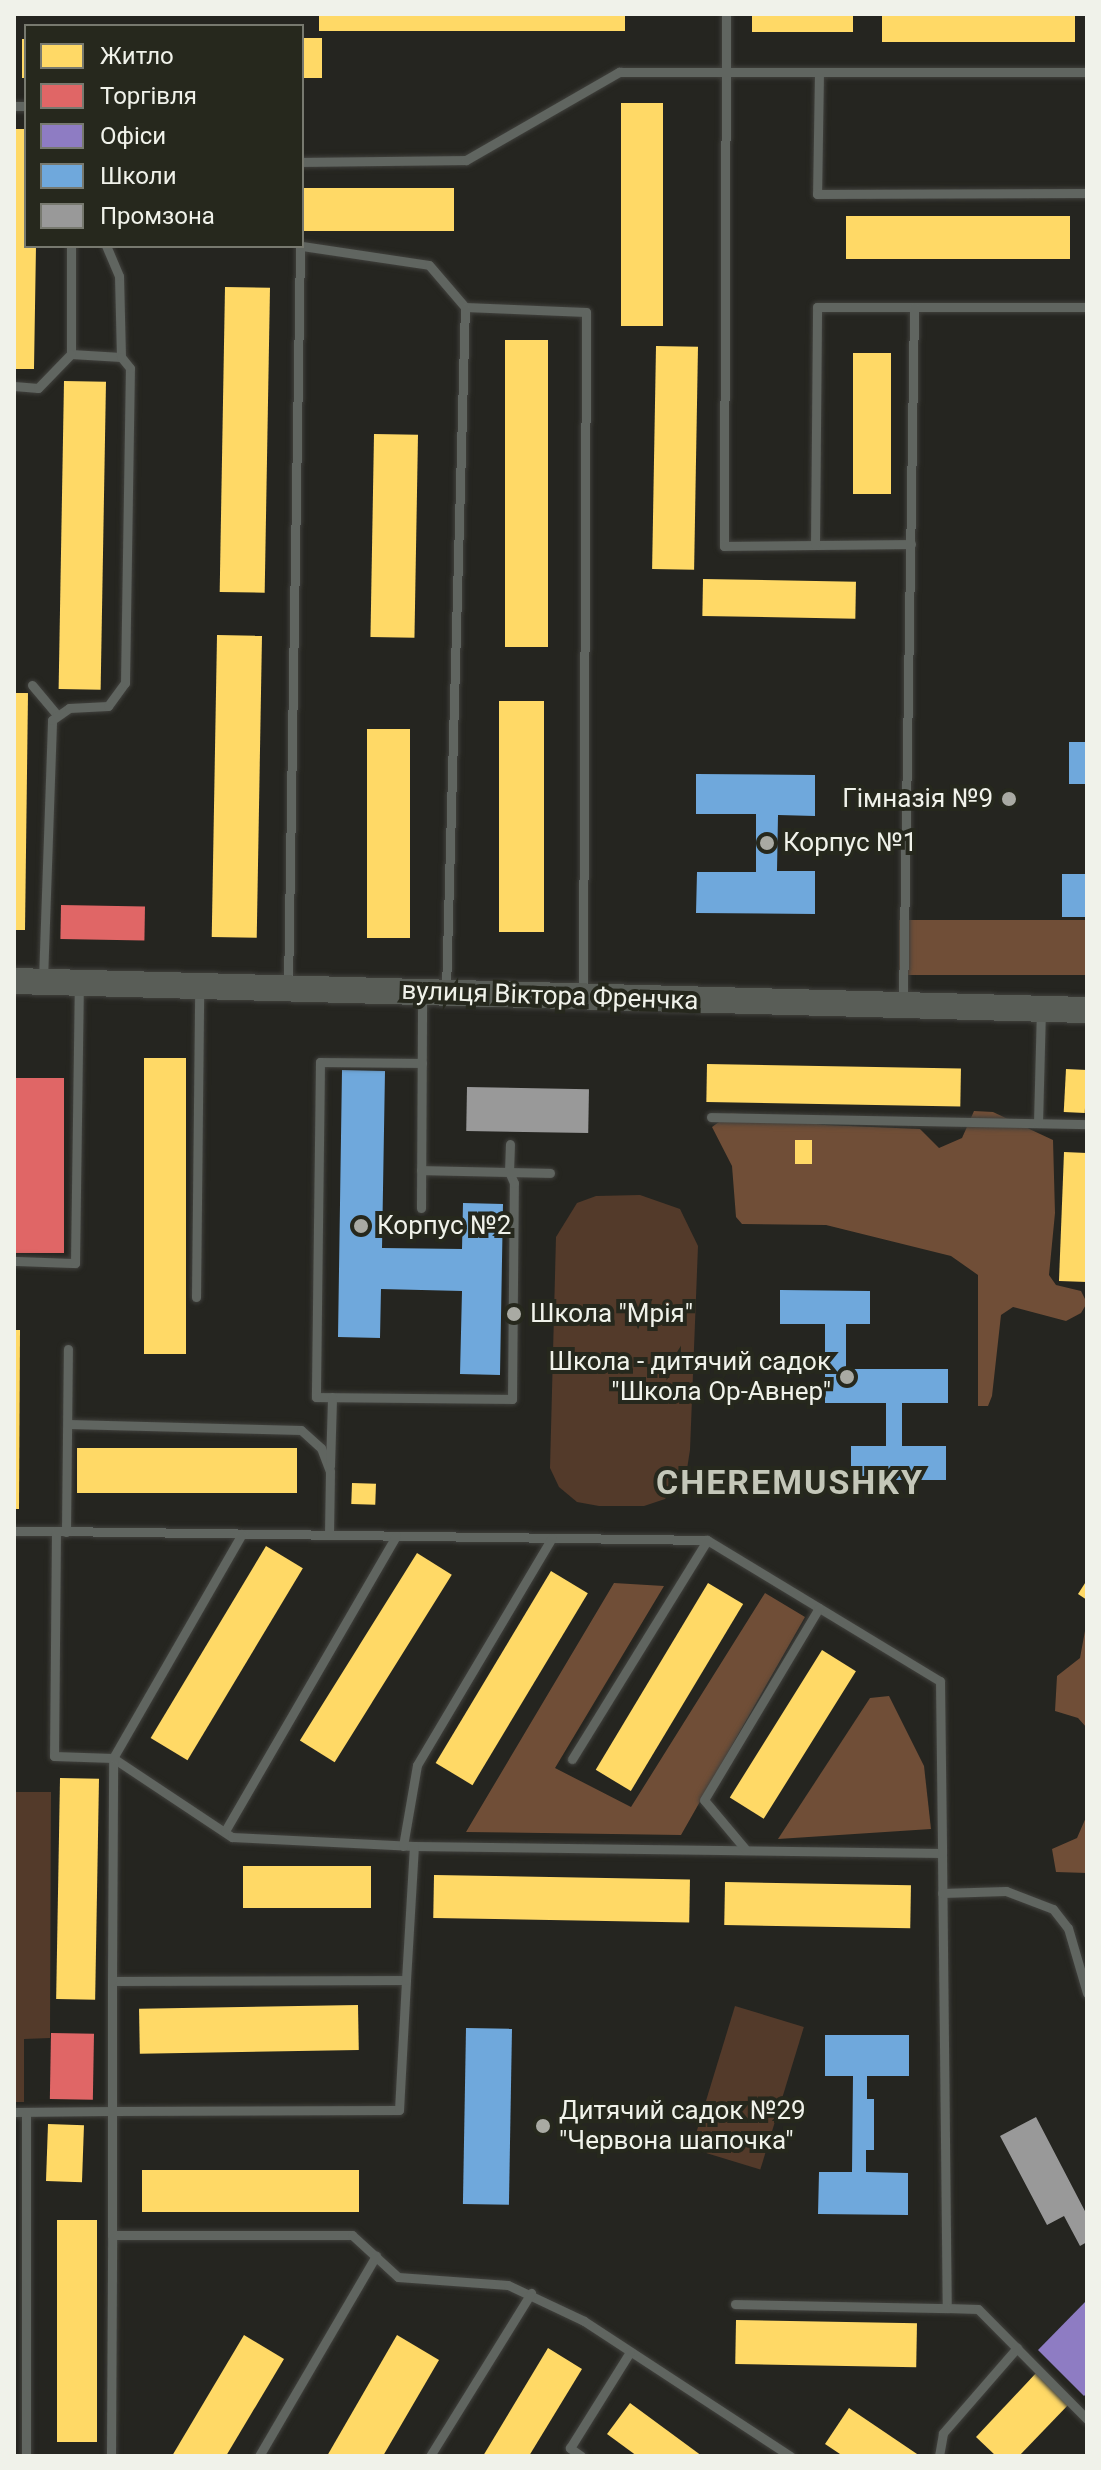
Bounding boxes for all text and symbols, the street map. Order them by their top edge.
legend [24,24,304,248]
text: Житло [100,42,174,70]
text: Торгівля [100,82,197,110]
text: Офіси [100,122,166,150]
text: Школи [100,162,177,190]
text: Промзона [100,202,215,230]
place label: Гімназія №9 [842,783,993,815]
marker: Гімназія №9 [1000,790,1018,808]
place label: Корпус №1 [783,827,917,859]
marker: Корпус №1 [758,834,776,852]
street label: вулиця Віктора Френчка [401,975,699,1017]
place label: Корпус №2 [377,1210,511,1242]
marker: Корпус №2 [352,1217,370,1235]
place label: Школа "Мрія" [530,1298,693,1330]
marker: Школа "Мрія" [505,1305,523,1323]
place label: Школа - дитячий садок "Школа Ор-Авнер" [548,1346,831,1408]
marker: Школа - дитячий садок "Школа Ор-Авнер" [838,1368,856,1386]
district label: CHEREMUSHKY [656,1463,924,1503]
place label: Дитячий садок №29 "Червона шапочка" [559,2095,806,2156]
marker: Дитячий садок №29 "Червона шапочка" [534,2117,552,2135]

